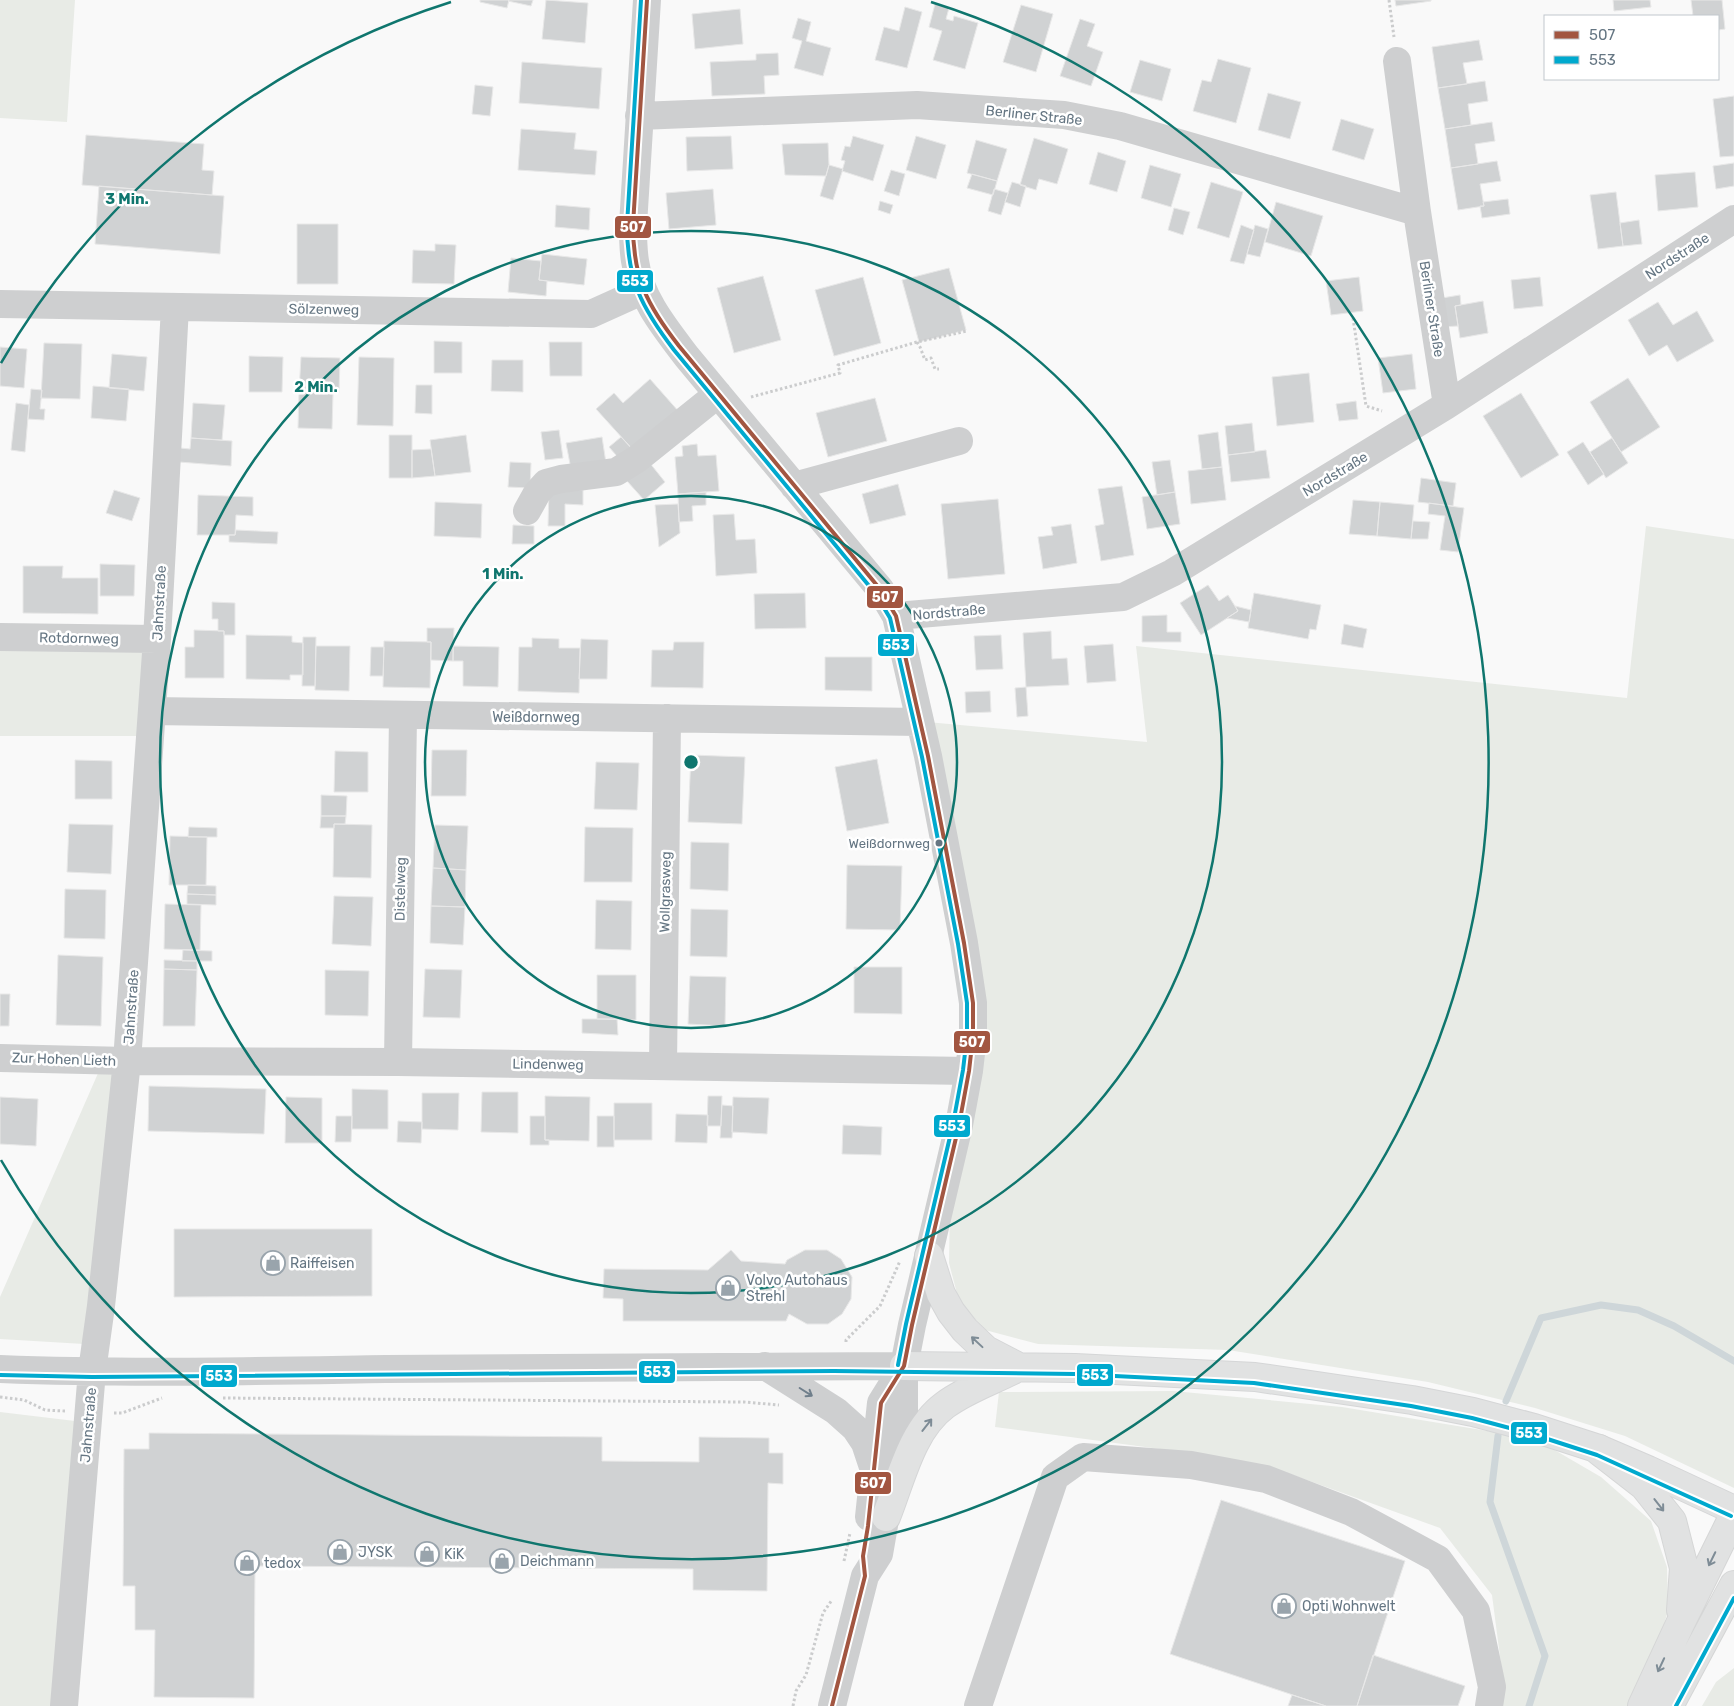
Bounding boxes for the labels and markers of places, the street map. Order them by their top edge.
centre of rings [682,753,700,771]
place label: Weißdornweg [849,836,930,852]
marker: Weißdornweg [934,838,944,848]
shop icon: Raiffeisen [260,1250,286,1276]
place label: Raiffeisen [290,1255,355,1272]
place label: Volvo Autohaus Strehl [746,1272,848,1305]
shop icon: Volvo Autohaus Strehl [715,1275,741,1301]
shop icon: JYSK [327,1539,353,1565]
shop icon: KiK [414,1541,440,1567]
place label: JYSK [358,1544,393,1561]
place label: KiK [444,1546,465,1563]
shop icon: Deichmann [489,1548,515,1574]
shop icon: tedox [234,1550,260,1576]
place label: Deichmann [520,1553,594,1570]
place label: tedox [264,1555,301,1572]
shop icon: Opti Wohnwelt [1271,1593,1297,1619]
place label: Opti Wohnwelt [1302,1598,1396,1615]

